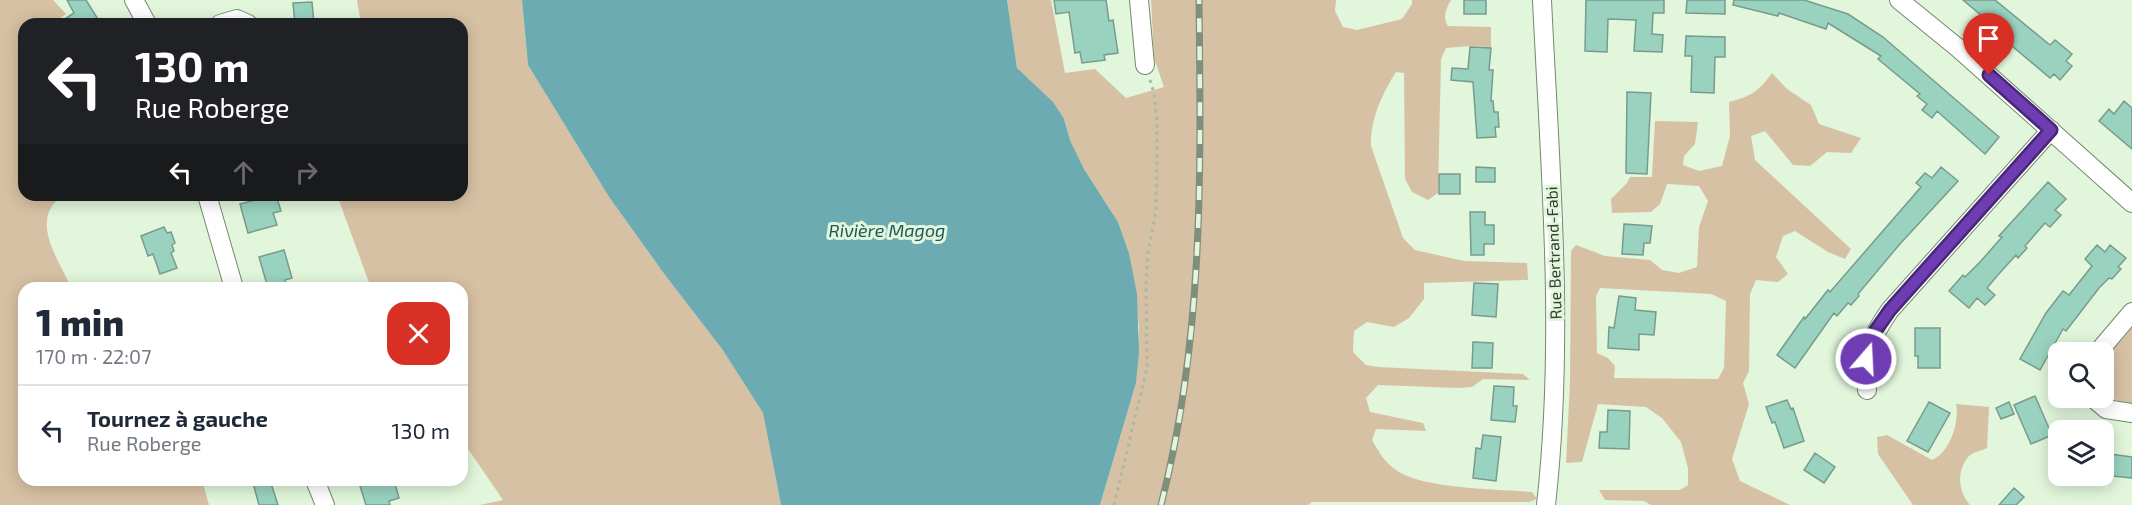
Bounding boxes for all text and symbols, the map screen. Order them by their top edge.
pin [1963,13,2014,75]
icon: arrive [1972,22,2005,55]
text: 130 m [135,40,250,90]
icon: left [36,42,114,120]
text: Rue Roberge [135,91,290,123]
icon: left [164,156,197,189]
icon: ahead [227,156,260,189]
icon: right [290,156,323,189]
street label: Rue Bertrand-Fabi [1541,186,1565,320]
water label: Rivière Magog [829,219,945,241]
text: 1 min [36,300,124,343]
button: close [387,302,450,365]
position arrow [1834,327,1898,391]
map controls [2048,342,2114,486]
button: search [2048,342,2114,408]
text: 170 m · 22:07 [36,344,151,368]
text: Tournez à gauche [87,405,268,431]
icon: left [36,414,69,447]
text: 130 m [392,417,450,443]
button: layers [2048,420,2114,486]
text: Rue Roberge [87,431,201,455]

